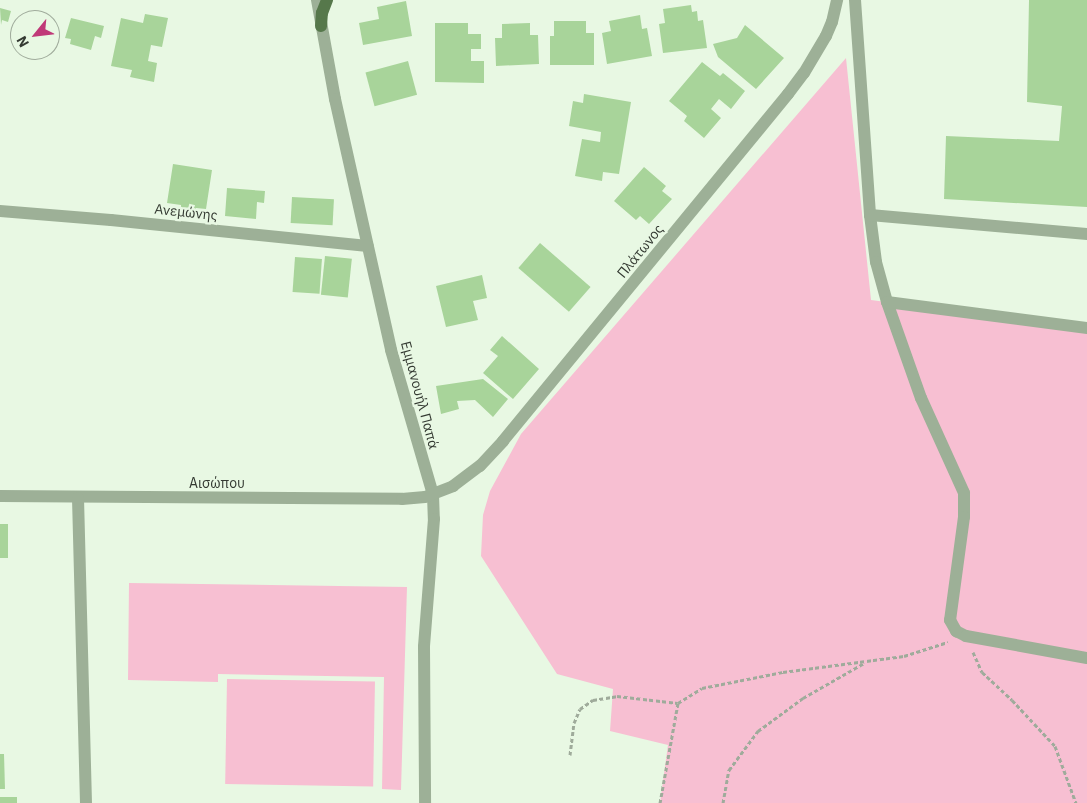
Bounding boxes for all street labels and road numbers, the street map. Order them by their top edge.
street label: Ανεμώνης [154,200,218,224]
street label: Πλάτωνος [613,221,667,281]
street label: Εμμανουήλ Παπά [398,339,442,451]
street label: Αισώπου [189,475,245,491]

